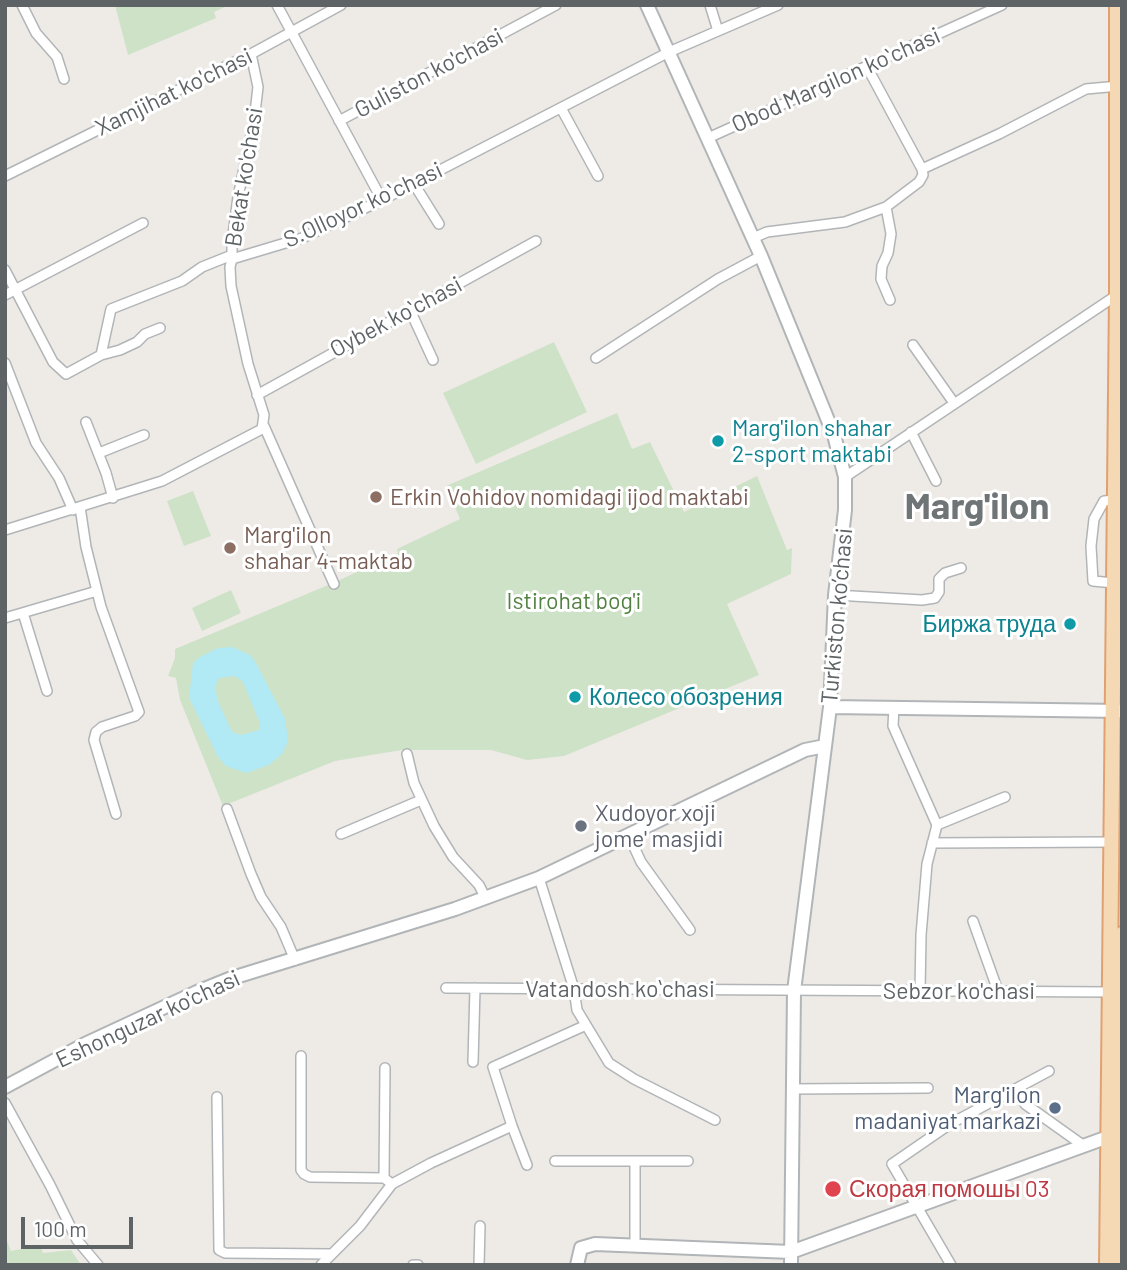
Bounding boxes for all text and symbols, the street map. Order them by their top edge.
street label: Guliston ko'chasi [350,22,508,124]
street label: Obod Margilon koʻchasi [727,22,945,138]
street label: Xamjihat ko'chasi [91,42,257,142]
street label: Bekat ko'chasi [219,105,269,249]
street label: S.Olloyor koʻchasi [279,156,447,254]
street label: Oybek koʻchasi [325,271,467,363]
place label: Marg'ilon shahar 2-sport maktabi [732,414,892,468]
marker: Marg'ilon shahar 2-sport maktabi [710,433,726,449]
place label: Erkin Vohidov nomidagi ijod maktabi [390,483,749,511]
district label: Marg'ilon [904,485,1050,529]
marker: Erkin Vohidov nomidagi ijod maktabi [368,489,384,505]
place label: Marg'ilon shahar 4-maktab [244,521,413,575]
street label: Turkiston ko’chasi [816,527,858,705]
marker: Marg'ilon shahar 4-maktab [222,540,238,556]
park label: Istirohat bog'i [507,587,641,615]
place label: Биржа труда [922,610,1056,638]
marker: Биржа труда [1062,616,1078,632]
place label: Колесо обозрения [589,683,783,711]
marker: Колесо обозрения [567,689,583,705]
place label: Xudoyor xoji jome' masjidi [595,799,723,853]
marker: Xudoyor xoji jome' masjidi [573,818,589,834]
street label: Eshonguzar ko'chasi [52,964,244,1074]
street label: Vatandosh koʻchasi [525,975,715,1003]
street label: Sebzor ko'chasi [883,977,1035,1005]
place label: Marg'ilon madaniyat markazi [854,1081,1041,1135]
marker: Marg'ilon madaniyat markazi [1047,1100,1063,1116]
place label: Скорая помошы 03 [849,1175,1050,1203]
marker: Скорая помошы 03 [823,1179,843,1199]
scale bar [24,1204,136,1248]
text: 100 m [34,1216,87,1241]

